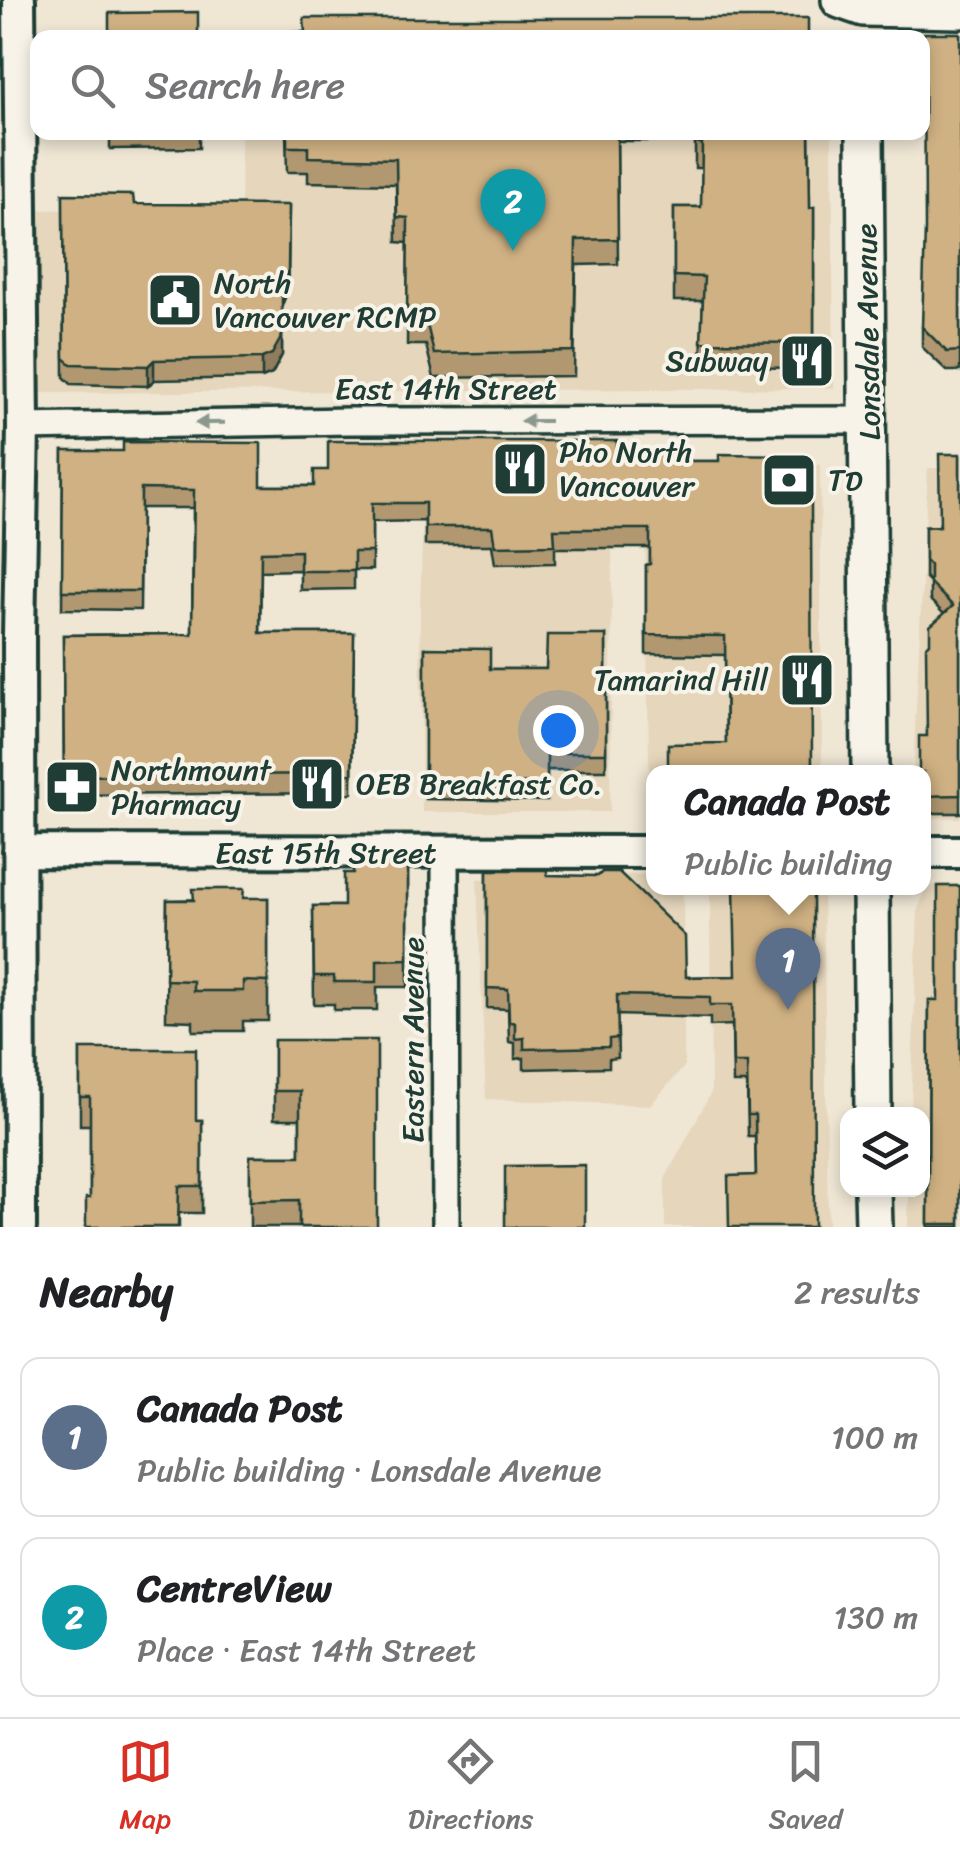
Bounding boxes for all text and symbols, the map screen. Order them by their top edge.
search box [30,30,930,140]
text: Search here [145,52,345,119]
icon: search [65,58,120,113]
pin: 2 [480,168,546,251]
street label: Lonsdale Avenue [839,223,897,441]
place label: North Vancouver RCMP [214,256,436,344]
public building icon: North Vancouver RCMP [145,270,205,330]
restaurant icon: Subway [777,331,837,391]
place label: Subway [665,334,769,388]
street label: East 14th Street [335,362,557,416]
one-way arrow [518,413,550,429]
one-way arrow [193,416,225,432]
place label: Pho North Vancouver [559,425,696,513]
restaurant icon: Pho North Vancouver [490,439,550,499]
bank icon: TD [759,450,819,510]
place label: TD [828,453,863,507]
restaurant icon: Tamarind Hill [777,650,837,710]
place label: Tamarind Hill [594,653,768,707]
your location [533,705,584,756]
place label: Northmount Pharmacy [111,743,273,831]
restaurant icon: OEB Breakfast Co. [287,754,347,814]
pharmacy icon: Northmount Pharmacy [42,757,102,817]
place label: OEB Breakfast Co. [356,757,603,811]
popup [646,765,931,895]
text: Canada Post [684,768,890,835]
street label: East 15th Street [215,826,437,880]
text: Public building [684,835,893,892]
pin: 1 [756,928,820,1010]
street label: Eastern Avenue [386,937,440,1143]
map controls [840,1107,930,1197]
button: layers [840,1107,930,1197]
text: Nearby [40,1255,173,1329]
text: 2 results [794,1264,920,1321]
text: Canada Post [137,1375,343,1442]
text: 1 [68,1409,81,1466]
text: 100 m [831,1409,918,1466]
text: Public building · Lonsdale Avenue [137,1442,601,1499]
text: CentreView [137,1555,331,1622]
text: 2 [65,1589,84,1646]
text: 130 m [834,1589,918,1646]
text: Place · East 14th Street [137,1622,476,1679]
tab: Map [118,1734,173,1843]
tab: Directions [408,1734,533,1843]
tab: Saved [769,1734,842,1843]

